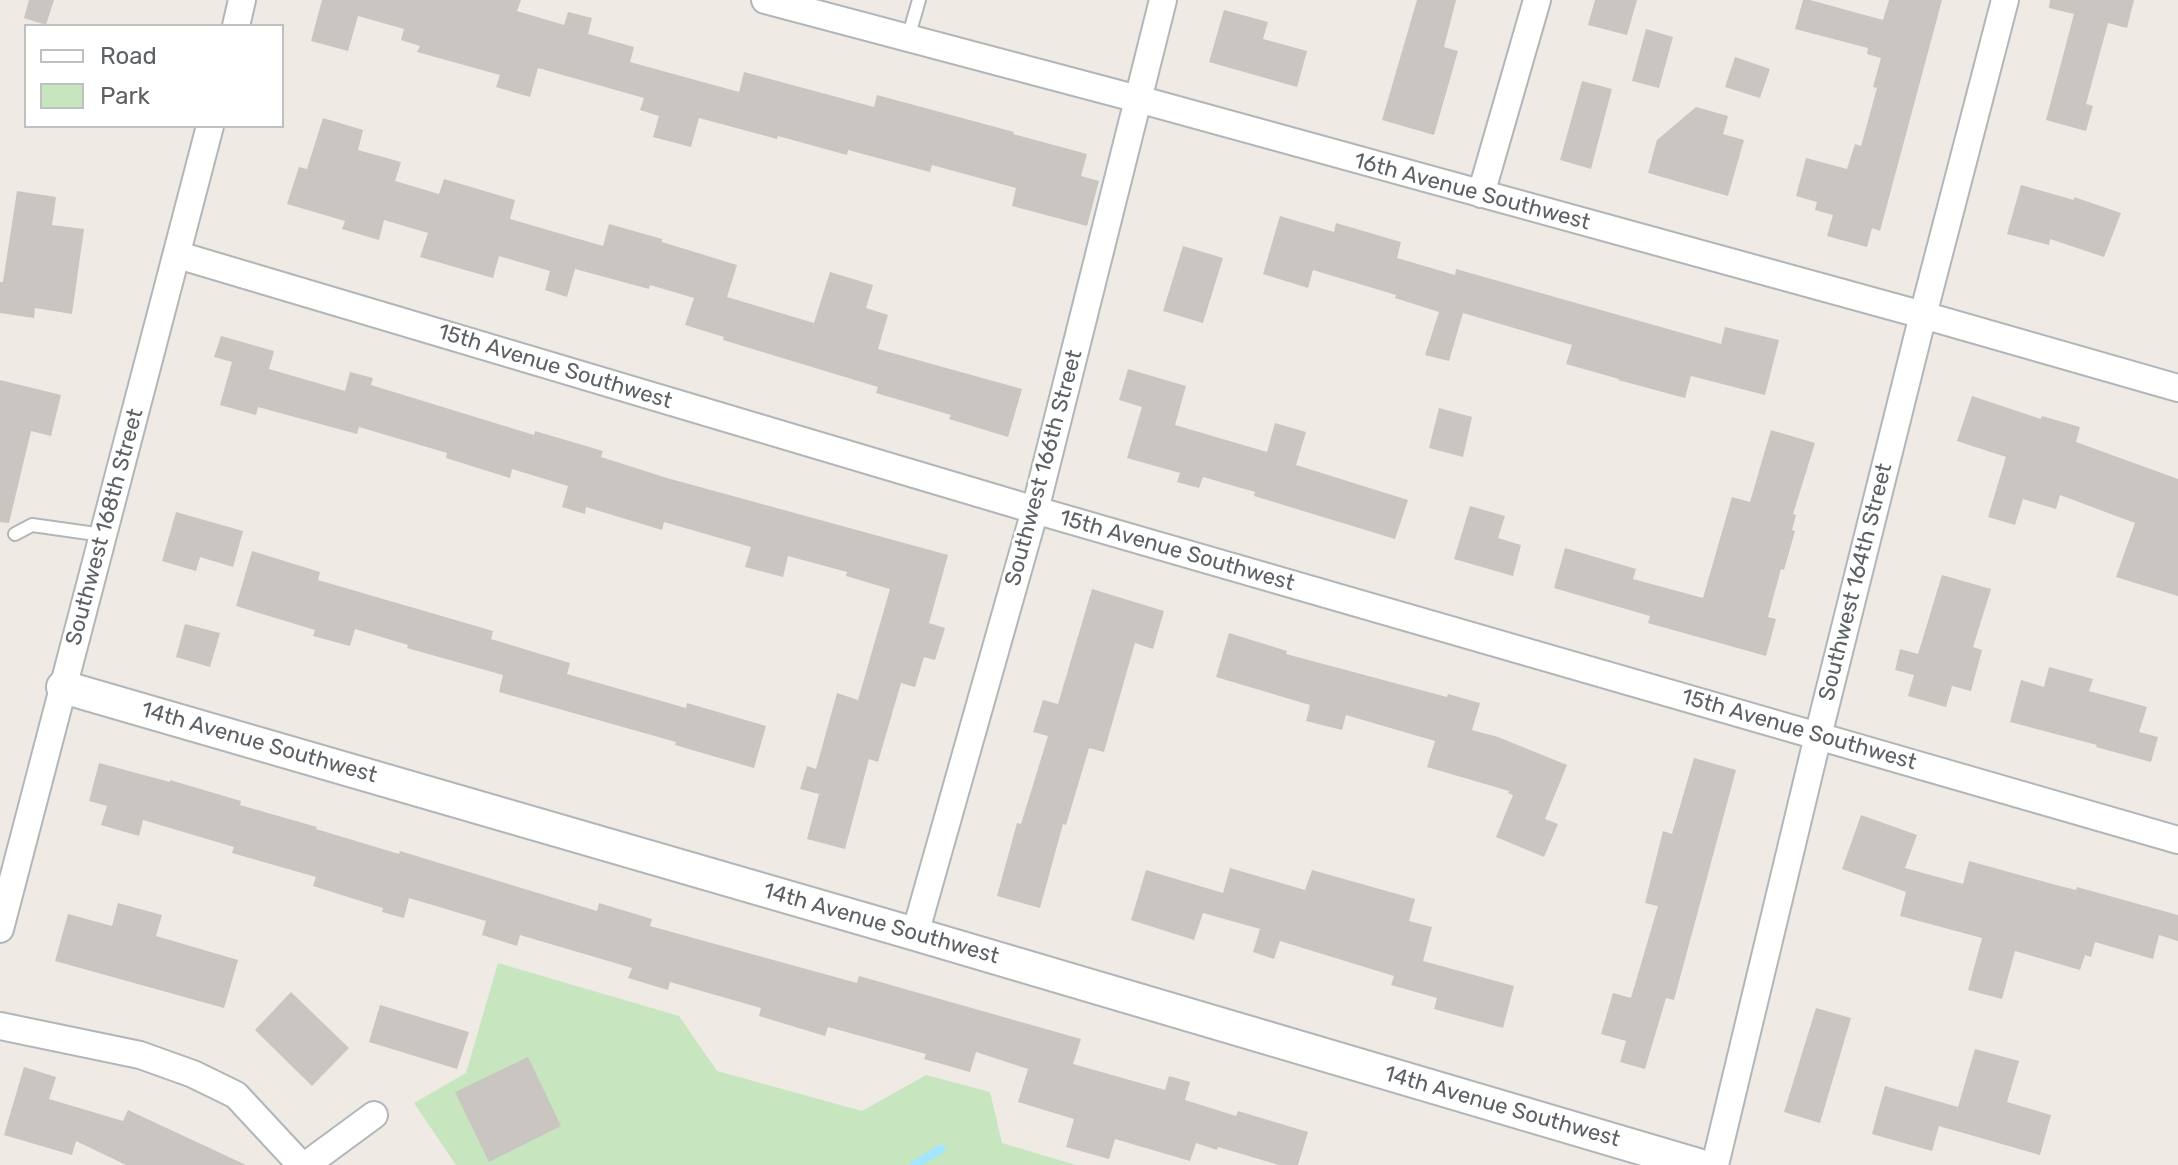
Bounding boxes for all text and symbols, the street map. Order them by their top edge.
legend [24,24,284,128]
text: Road [100,42,157,70]
text: Park [100,82,150,110]
street label: 16th Avenue Southwest [1351,148,1593,236]
street label: 15th Avenue Southwest [435,319,675,415]
street label: Southwest 166th Street [1000,347,1088,589]
street label: Southwest 168th Street [61,406,149,648]
street label: Southwest 164th Street [1814,461,1898,703]
street label: 15th Avenue Southwest [1056,505,1298,597]
street label: 15th Avenue Southwest [1678,684,1920,776]
street label: 14th Avenue Southwest [138,697,380,789]
street label: 14th Avenue Southwest [760,878,1002,970]
street label: 14th Avenue Southwest [1381,1061,1623,1153]

